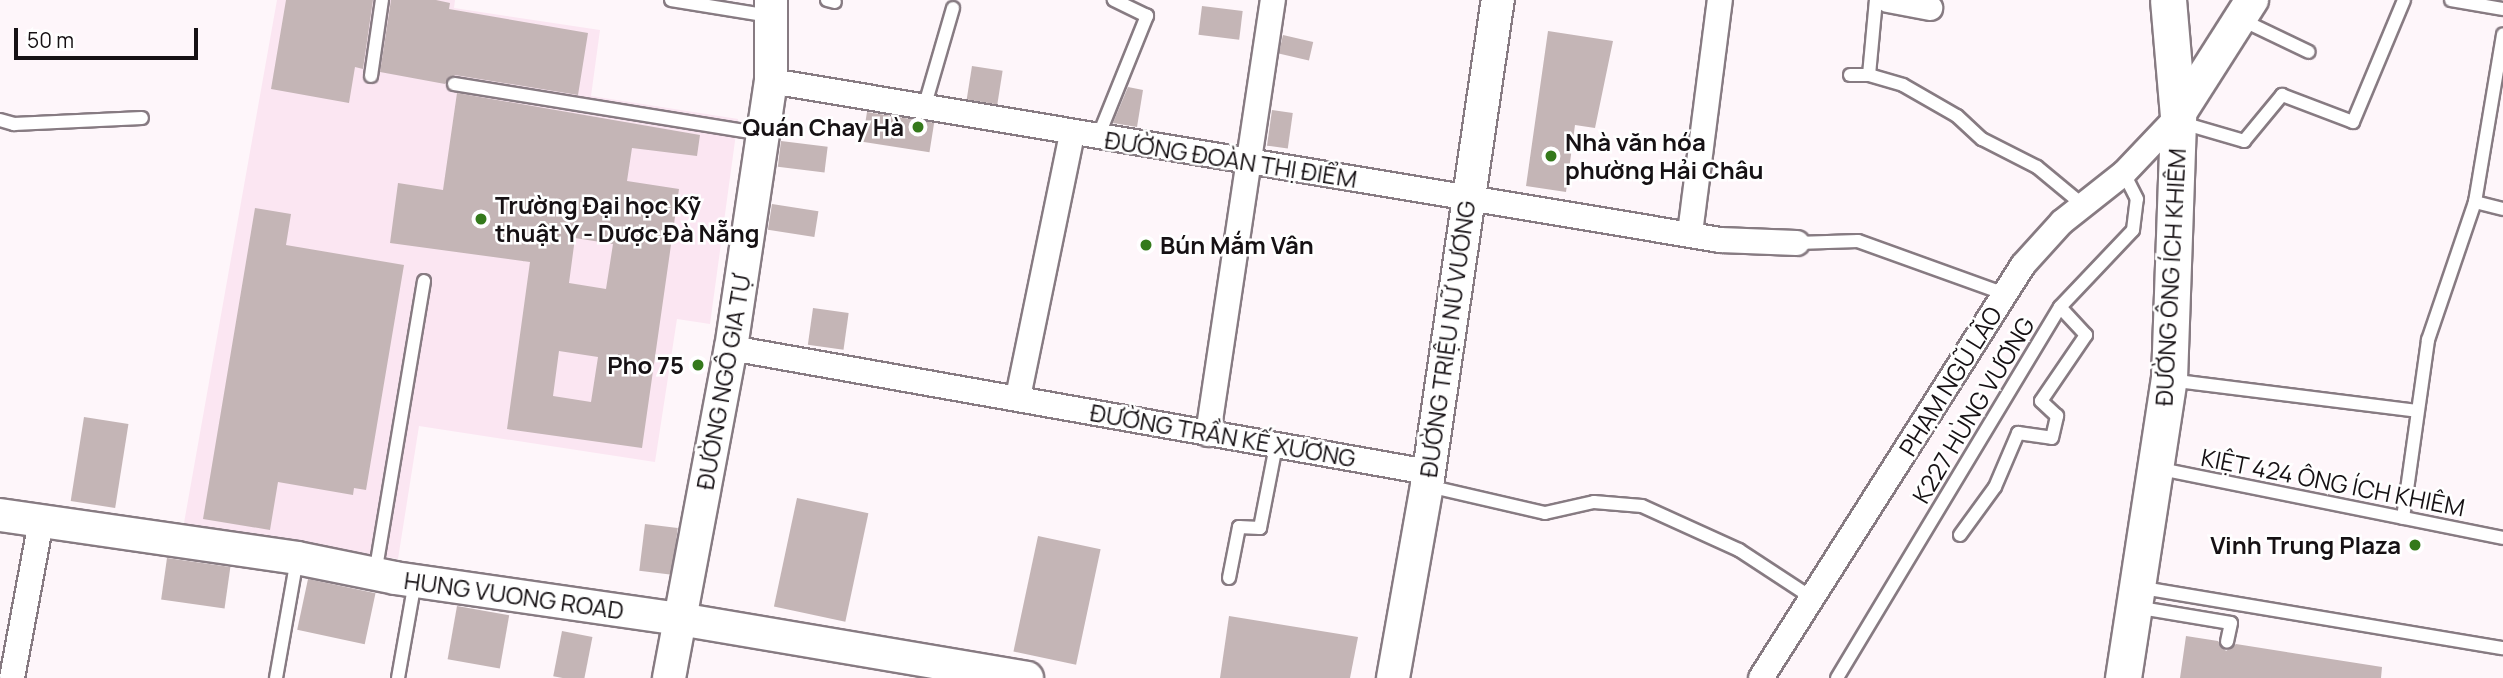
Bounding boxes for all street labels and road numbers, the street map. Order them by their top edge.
street label: ĐƯỜNG ĐOÀN THỊ ĐIỂM [1103,125,1359,193]
street label: ĐƯỜNG ÔNG ÍCH KHIÊM [2149,147,2191,407]
street label: ĐƯỜNG TRIỆU NỮ VƯƠNG [1413,199,1481,479]
street label: ĐƯỜNG NGÔ GIA TỰ [690,272,756,492]
street label: PHẠM NGŨ LÃO [1893,301,2007,461]
street label: K227 HÙNG VƯƠNG [1906,312,2040,508]
street label: ĐƯỜNG TRẦN KẾ XƯƠNG [1088,397,1358,473]
street label: KIỆT 424 ÔNG ÍCH KHIÊM [2198,442,2468,522]
street label: HUNG VUONG ROAD [402,565,626,625]

